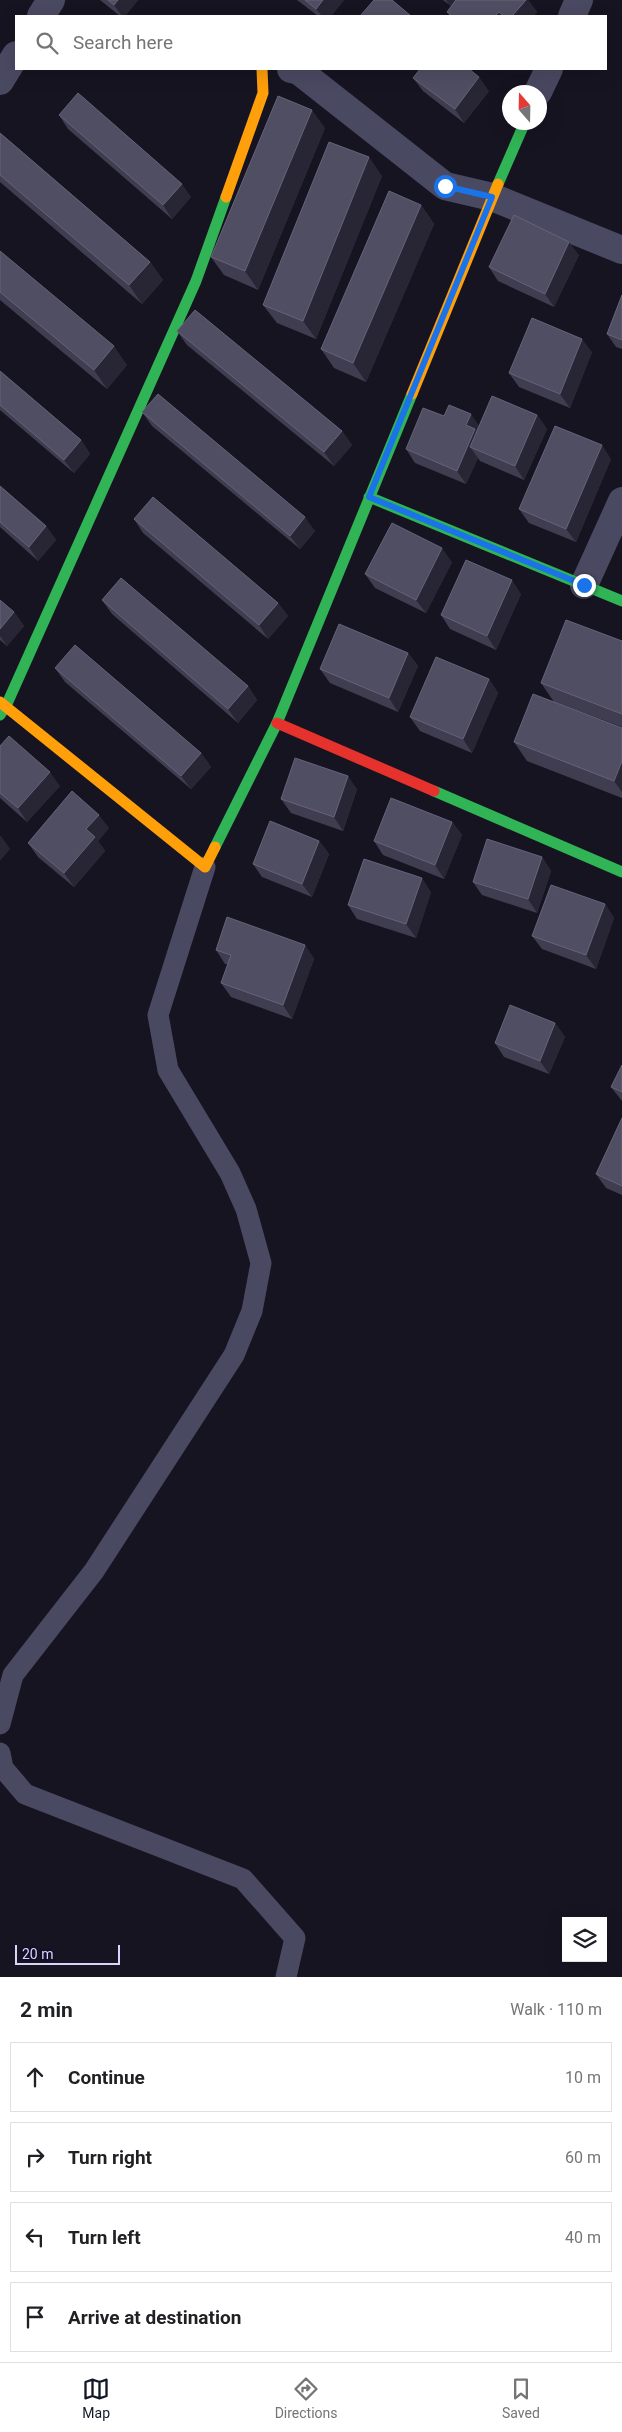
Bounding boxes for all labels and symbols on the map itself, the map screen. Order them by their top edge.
north arrow [502,85,547,130]
route start [434,175,457,198]
route end [573,574,596,597]
scale bar [15,1942,120,1965]

